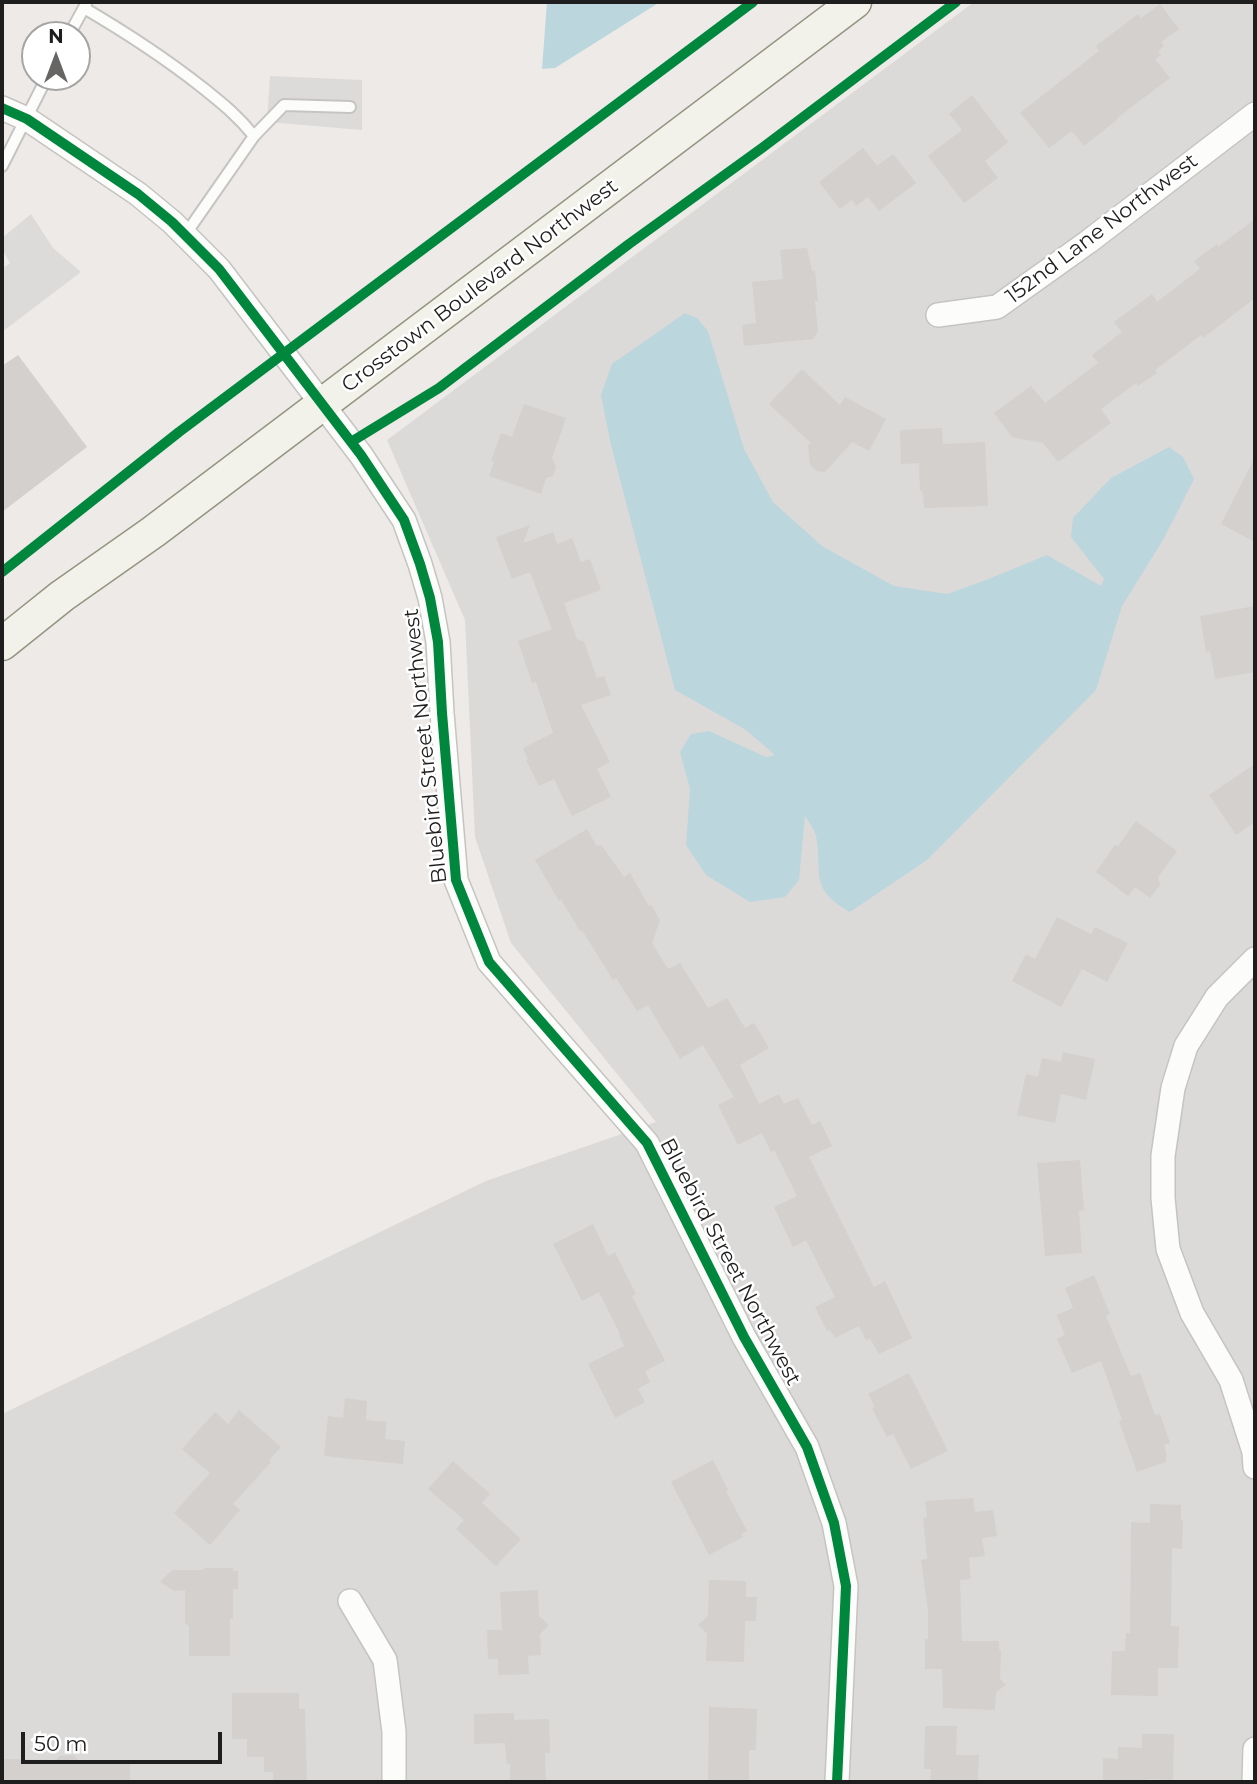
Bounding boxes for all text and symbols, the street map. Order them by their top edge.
north arrow [21,21,91,91]
text: N [48,25,64,48]
street label: 152nd Lane Northwest [1001,149,1203,309]
street label: Crosstown Boulevard Northwest [337,174,623,398]
street label: Bluebird Street Northwest [399,607,453,885]
street label: Bluebird Street Northwest [654,1134,806,1390]
scale bar [24,1718,226,1762]
text: 50 m [34,1731,88,1756]

